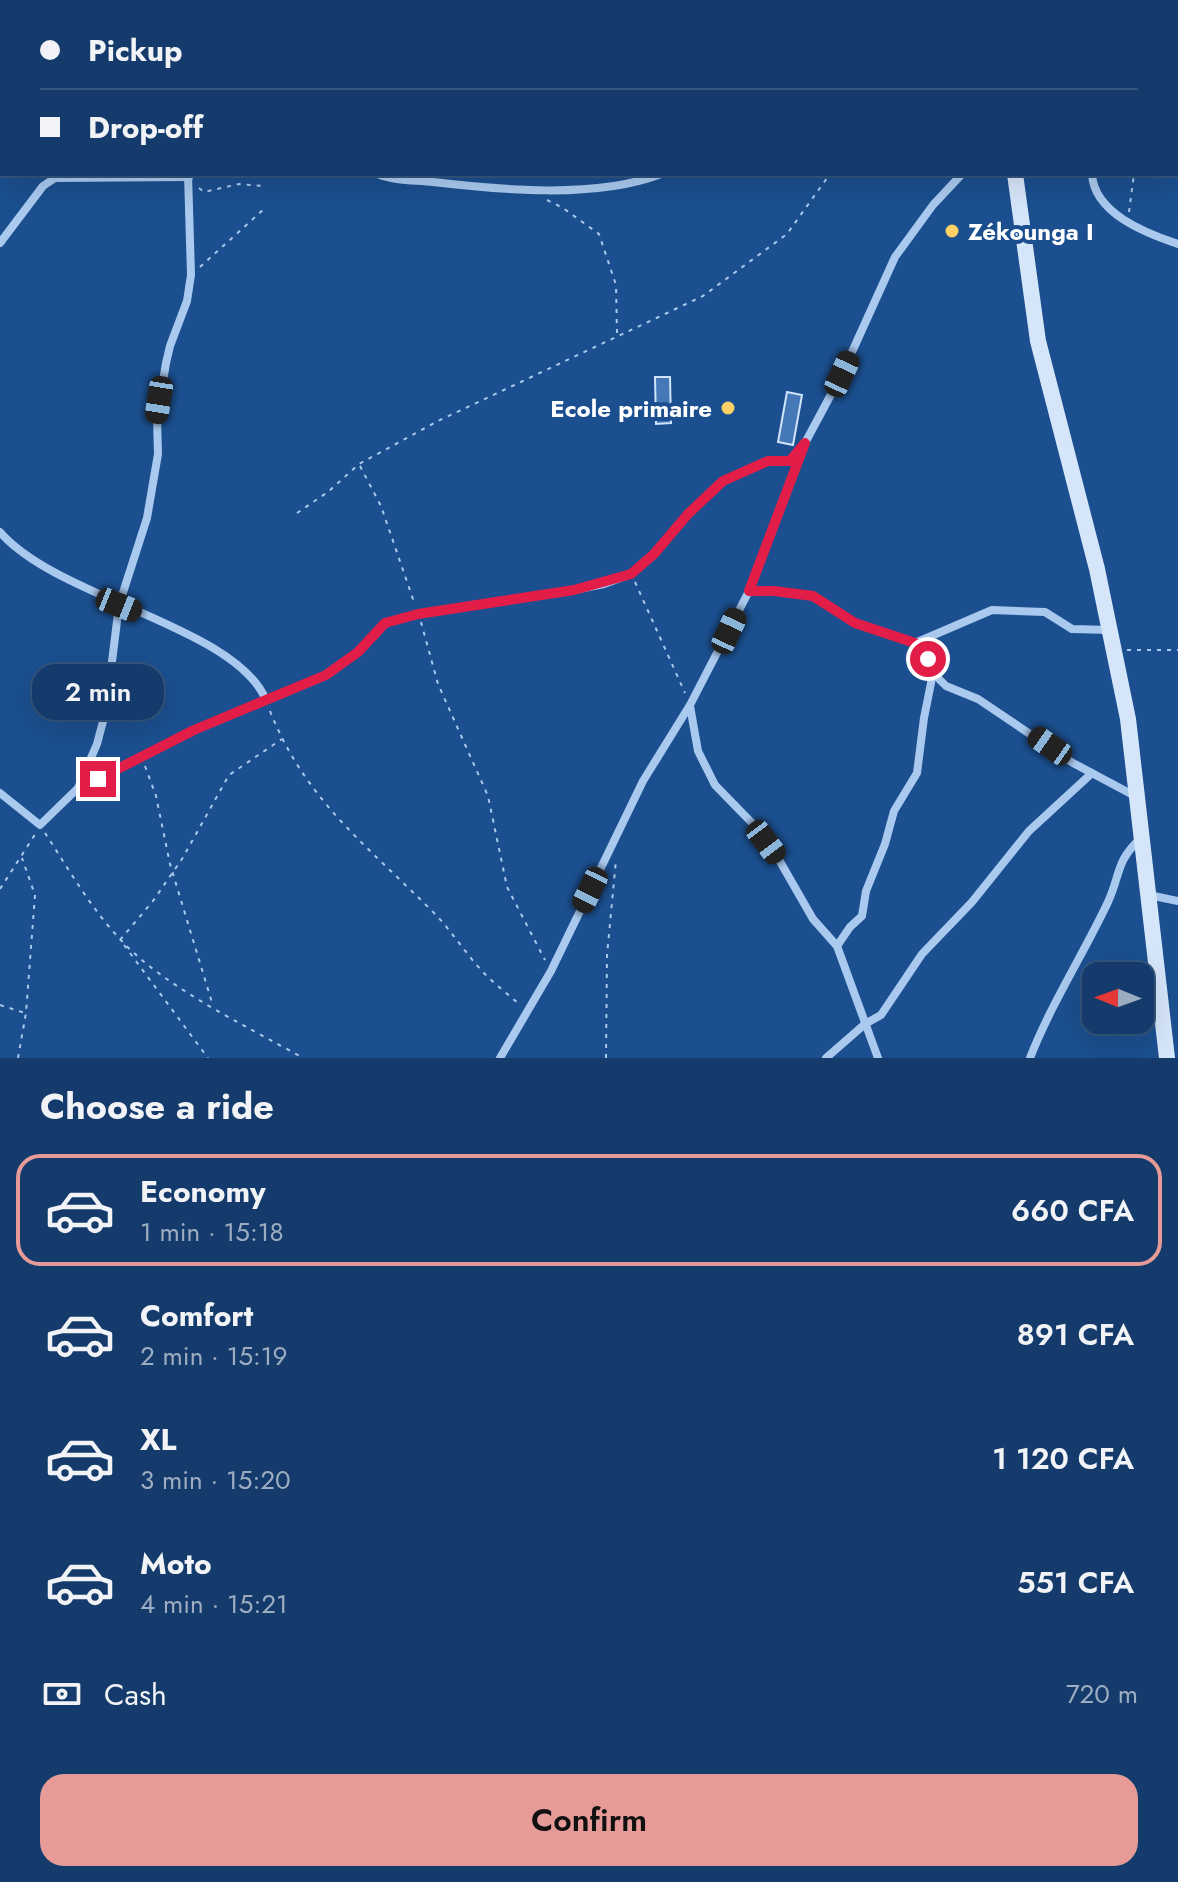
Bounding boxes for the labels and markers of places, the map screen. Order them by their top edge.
place label: Zékounga I [968,214,1094,249]
marker: Zékounga I [943,222,961,240]
place label: Ecole primaire [550,391,712,426]
marker: Ecole primaire [719,399,737,417]

